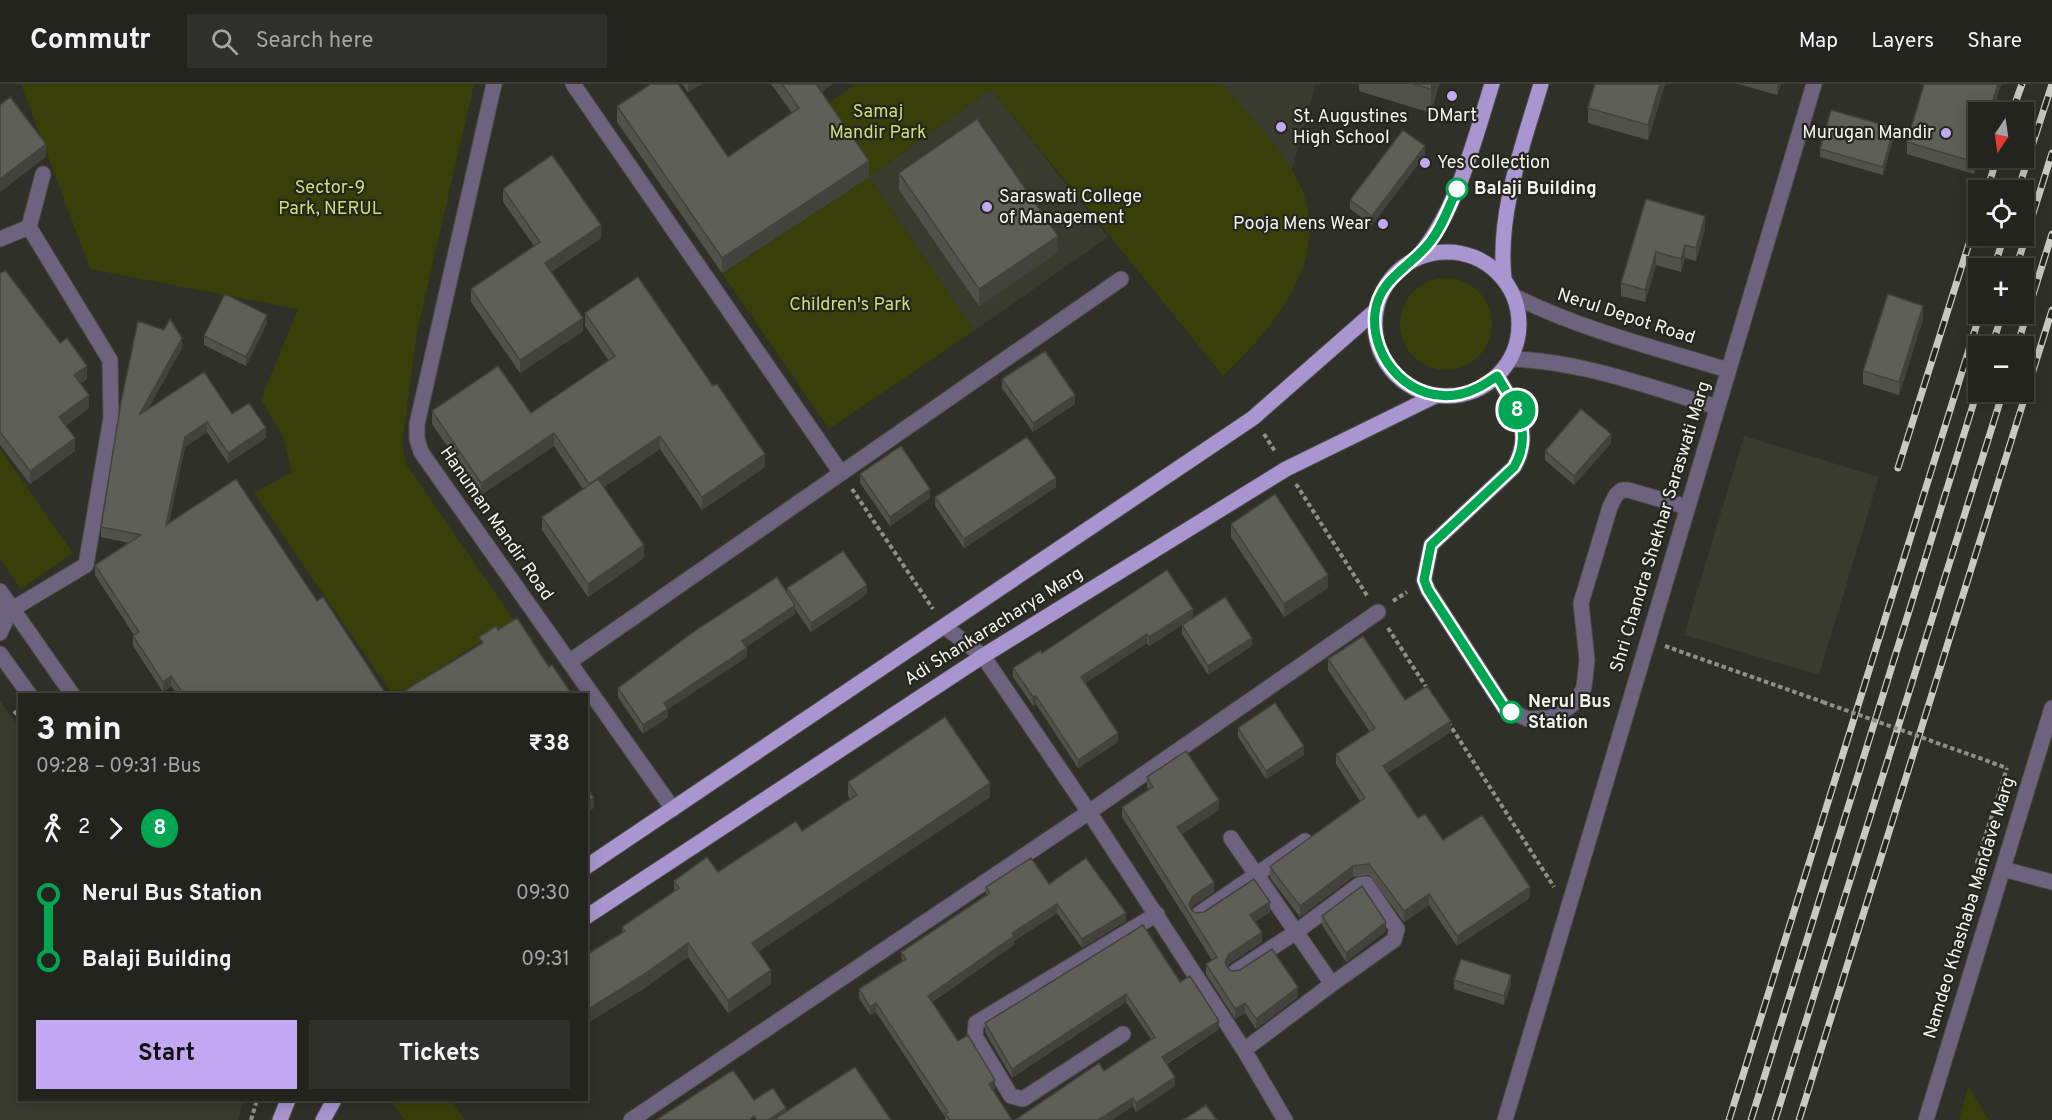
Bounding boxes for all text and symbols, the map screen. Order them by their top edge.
search box [187,14,607,68]
text: Commutr [30,23,151,59]
icon: search [208,25,241,58]
text: Search here [256,28,373,55]
text: Map [1799,28,1838,55]
text: Layers [1871,28,1934,55]
text: Share [1967,28,2022,55]
marker: DMart [1445,89,1459,103]
park label: Samaj Mandir Park [829,101,927,145]
north arrow [1968,102,2034,168]
map controls [1968,102,2034,402]
place label: DMart [1427,105,1477,128]
place label: St. Augustines High School [1293,106,1408,150]
marker: St. Augustines High School [1274,120,1288,134]
place label: Murugan Mandir [1802,122,1934,145]
marker: Murugan Mandir [1939,126,1953,140]
place label: Yes Collection [1437,152,1550,175]
marker: Yes Collection [1418,156,1432,170]
park label: Sector-9 Park, NERUL [278,177,382,221]
marker: Balaji Building [1446,178,1468,200]
place label: Balaji Building [1474,178,1597,201]
button: locate [1968,180,2034,246]
place label: Saraswati College of Management [999,186,1142,230]
marker: Saraswati College of Management [980,200,994,214]
place label: Pooja Mens Wear [1233,213,1371,236]
marker: Pooja Mens Wear [1376,217,1390,231]
button: + [1968,258,2034,324]
street label: Nerul Depot Road [1554,284,1698,350]
park label: Children's Park [789,294,911,317]
button: − [1968,336,2034,402]
street label: Shri Chandra Shekhar Saraswati Marg [1606,379,1716,675]
line badge: 8 [1498,390,1537,430]
text: 8 [1510,397,1524,424]
street label: Hanuman Mandir Road [434,442,558,606]
street label: Adi Shankaracharya Marg [900,563,1088,691]
place label: Nerul Bus Station [1528,691,1611,735]
marker: Nerul Bus Station [1500,701,1522,723]
text: 3 min [36,710,122,752]
text: ₹38 [529,731,570,758]
text: 09:28 – 09:31 · Bus [36,754,201,780]
street label: Namdeo Khashaba Mandave Marg [1919,774,2021,1042]
icon: walk [36,812,69,845]
icon: forward [99,812,132,845]
text: 2 [78,815,90,841]
text: 8 [153,815,166,842]
text: Nerul Bus Station [82,881,262,908]
text: 09:30 [516,881,570,907]
text: Balaji Building [82,947,232,974]
text: 09:31 [521,947,570,973]
button: Start [36,1020,297,1089]
button: Tickets [309,1020,570,1089]

